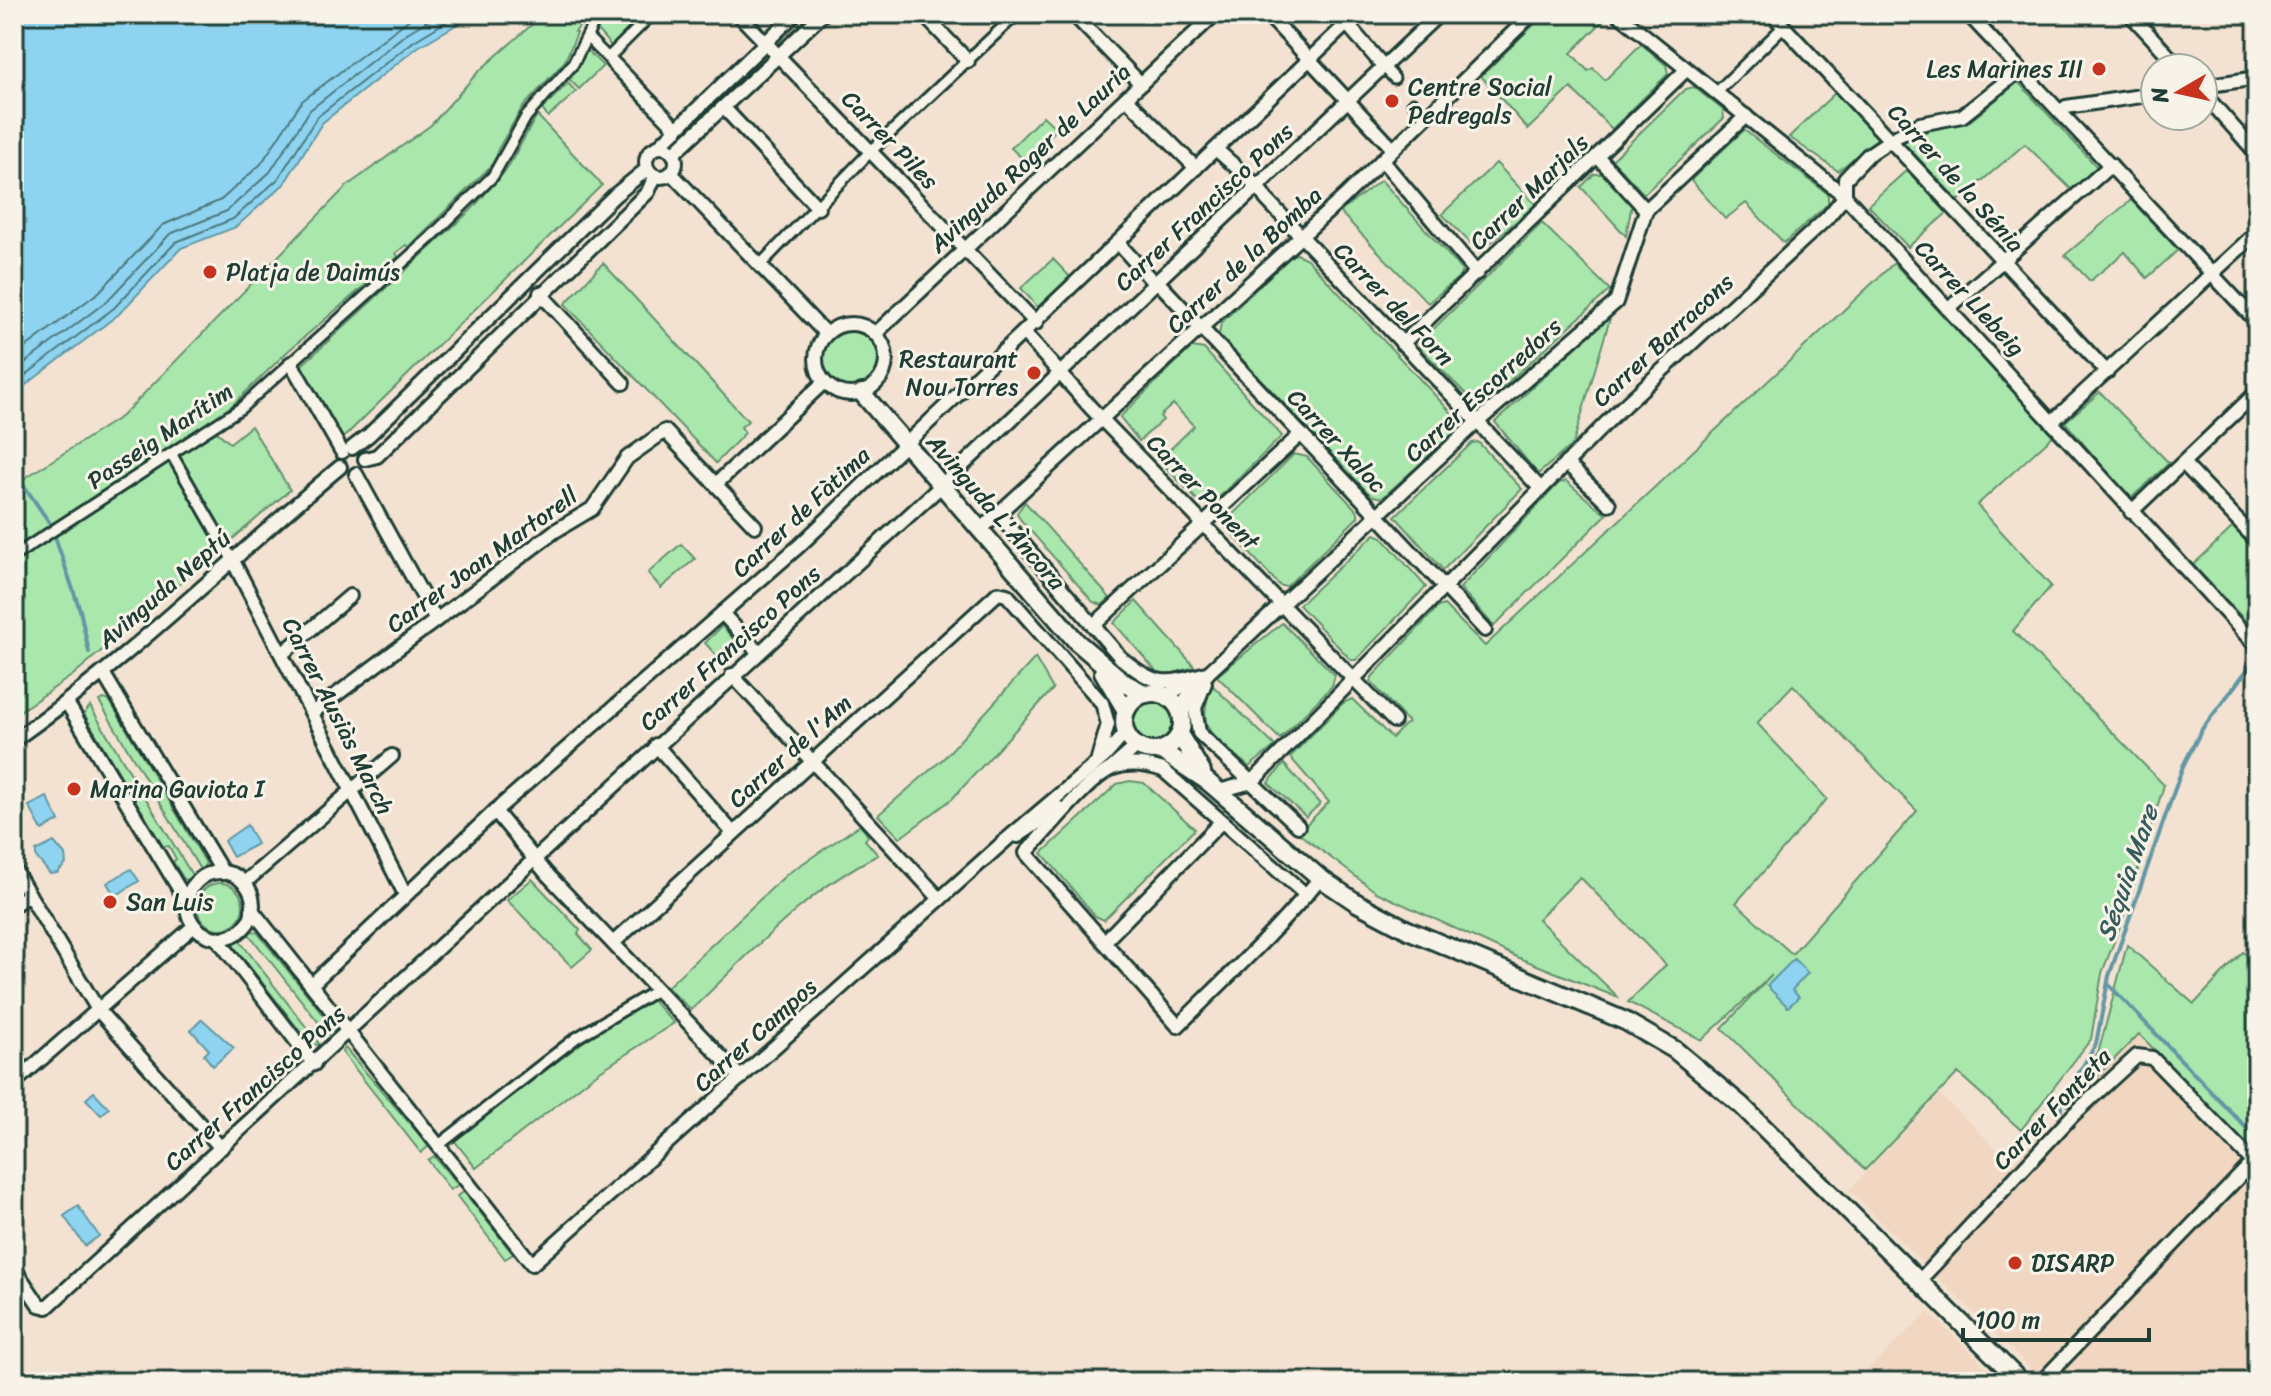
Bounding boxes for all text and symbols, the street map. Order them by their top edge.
place label: Les Marines III [1926,48,2083,90]
street label: Avinguda Roger de Lauria [918,52,1141,264]
north arrow [2139,52,2219,132]
marker: Les Marines III [2090,60,2108,78]
place label: Centre Social Pedregals [1408,66,1553,136]
street label: Carrer Piles [831,80,949,200]
text: N [2139,84,2180,107]
marker: Centre Social Pedregals [1383,92,1401,110]
street label: Carrer de la Sénia [1877,93,2035,263]
street label: Carrer Francisco Pons [1104,111,1304,302]
street label: Carrer Marjals [1459,123,1600,261]
street label: Carrer de la Bomba [1156,176,1332,344]
street label: Carrer Llebeig [1904,229,2036,367]
street label: Carrer del Forn [1323,232,1465,376]
place label: Platja de Daimús [226,251,400,293]
marker: Platja de Daimús [201,263,219,281]
street label: Carrer Barracons [1582,263,1744,417]
street label: Carrer Escorredors [1394,306,1572,473]
place label: Restaurant Nou Torres [899,338,1018,408]
marker: Restaurant Nou Torres [1025,364,1043,382]
street label: Passeig Marítim [78,371,242,501]
street label: Carrer Xaloc [1277,378,1397,504]
street label: Avinguda L'Àncora [915,423,1077,601]
street label: Carrer Ponent [1136,424,1271,561]
street label: Carrer de Fàtima [721,435,881,588]
street label: Carrer Joan Martorell [377,475,588,644]
street label: Avinguda Neptú [87,518,241,660]
street label: Carrer Francisco Pons [629,554,832,742]
street label: Carrer Ausiàs March [270,610,406,822]
street label: Carrer de l'Am [718,683,862,819]
place label: Marina Gaviota I [90,768,266,810]
marker: Marina Gaviota I [65,780,83,798]
water label: Séquia Mare [2082,796,2173,947]
place label: San Luis [126,881,214,923]
marker: San Luis [101,893,119,911]
street label: Carrer Campos [683,967,827,1103]
street label: Carrer Francisco Pons [154,994,357,1182]
street label: Carrer Fonteta [1982,1037,2122,1180]
place label: DISARP [2031,1242,2115,1284]
marker: DISARP [2006,1254,2024,1272]
scale bar [1963,1292,2149,1342]
text: 100 m [1975,1299,2040,1341]

